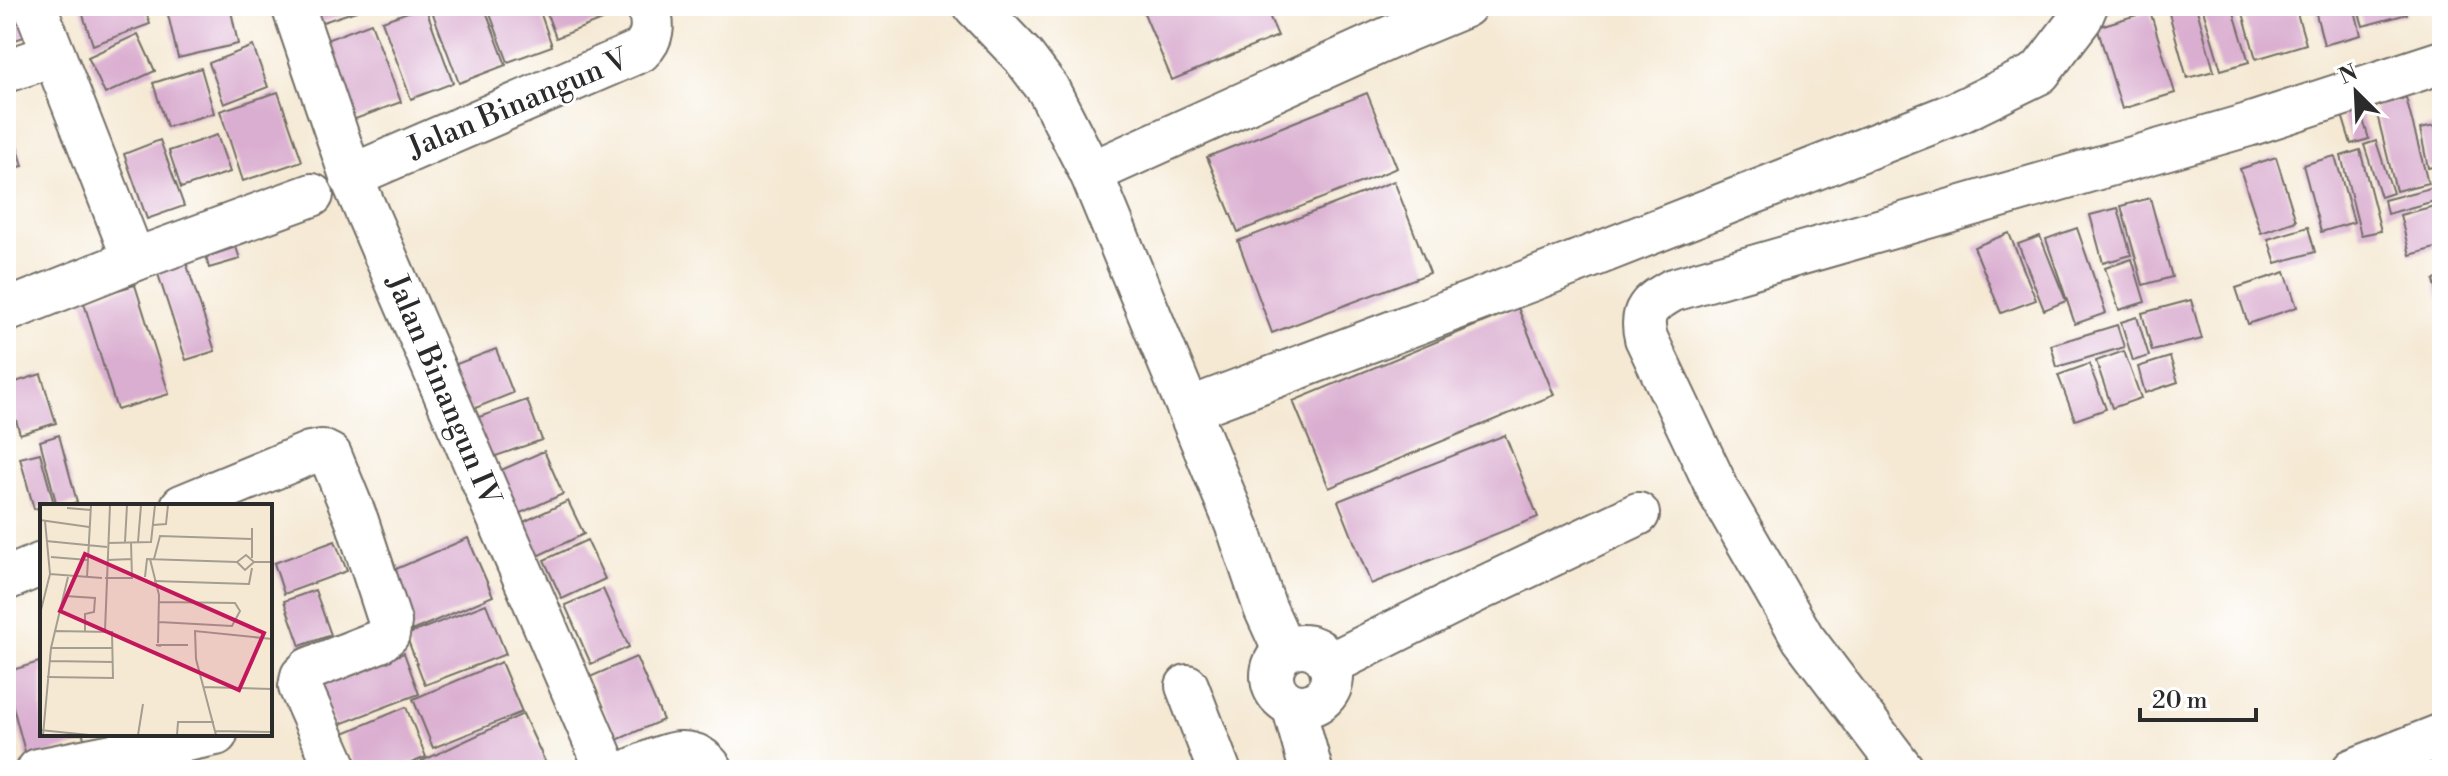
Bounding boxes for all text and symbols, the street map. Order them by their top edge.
street label: Jalan Binangun V [401,40,635,168]
north arrow [2316,52,2396,132]
text: N [2335,59,2362,91]
street label: Jalan Binangun IV [377,268,509,512]
inset map [40,504,272,736]
scale bar [2140,672,2256,722]
text: 20 m [2152,686,2208,716]

